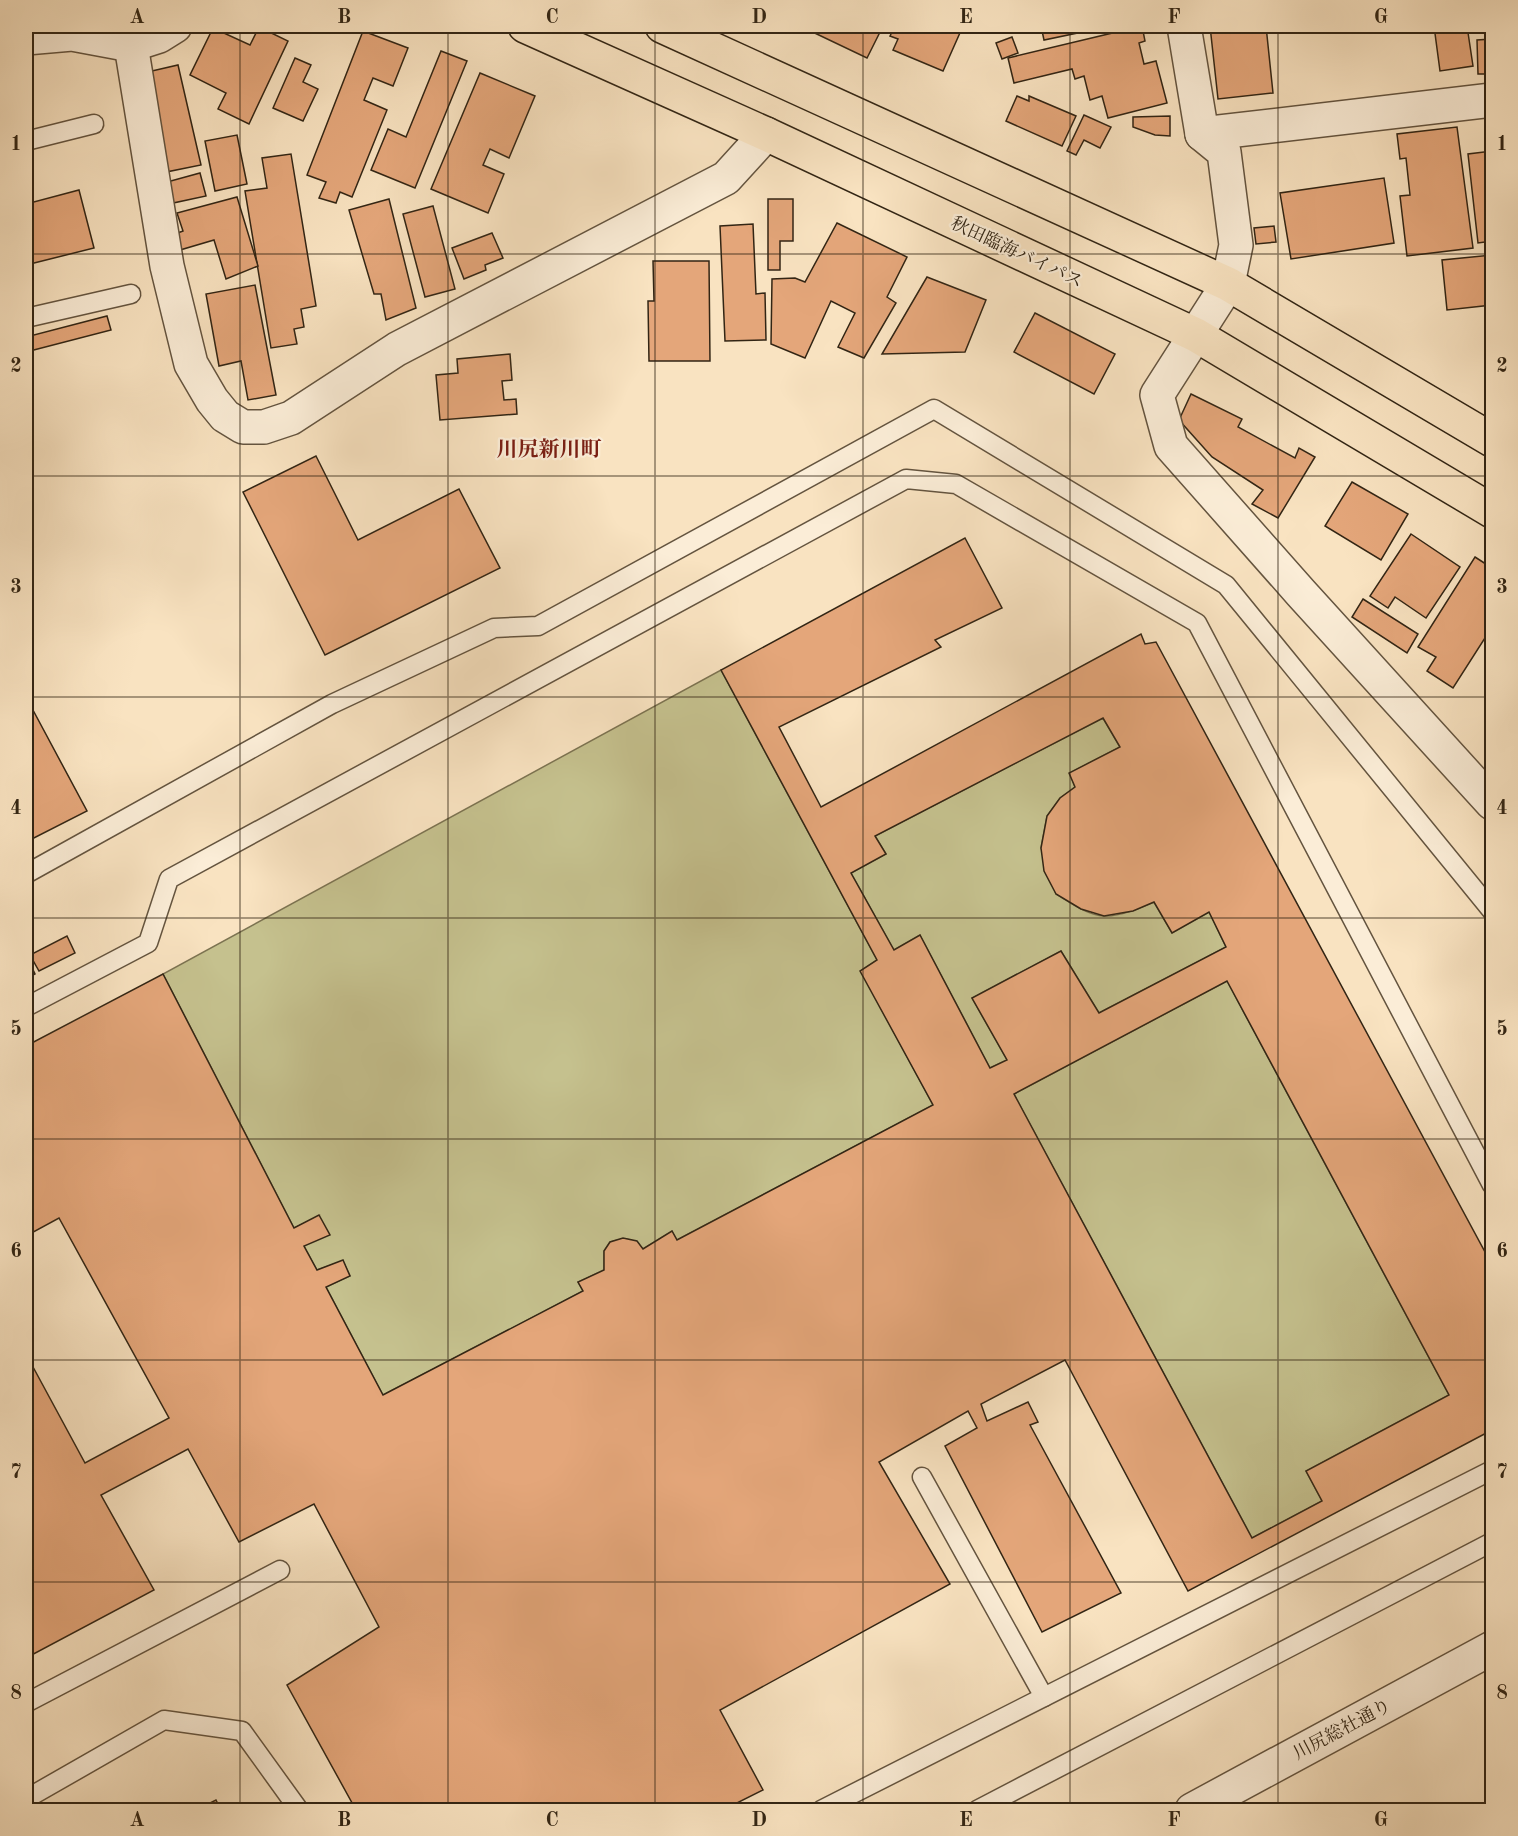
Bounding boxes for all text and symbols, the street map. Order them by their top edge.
text: A [129,8,145,28]
text: B [337,8,351,28]
text: C [545,8,559,28]
text: D [751,8,767,28]
text: E [959,8,973,28]
text: F [1167,8,1181,28]
text: G [1374,8,1388,28]
text: 1 [10,135,22,155]
text: 1 [1496,135,1508,155]
street label: 秋田臨海バイパス [948,213,1086,291]
text: 2 [10,357,22,377]
text: 2 [1496,357,1508,377]
district label: 川尻新川町 [497,438,602,461]
text: 3 [10,578,22,598]
text: 3 [1496,578,1508,598]
text: 4 [10,799,22,819]
text: 4 [1496,799,1508,819]
text: 5 [10,1019,22,1040]
text: 5 [1496,1019,1508,1040]
text: 6 [10,1242,22,1262]
text: 6 [1496,1242,1508,1262]
text: 7 [10,1463,22,1483]
text: 7 [1496,1463,1508,1483]
text: 8 [10,1684,22,1704]
text: 8 [1496,1684,1508,1704]
street label: 川尻総社通り [1290,1695,1394,1763]
text: A [129,1811,145,1831]
text: B [337,1811,351,1831]
text: C [545,1811,559,1831]
text: D [751,1811,767,1831]
text: E [959,1811,973,1831]
text: F [1167,1811,1181,1831]
text: G [1374,1811,1388,1831]

